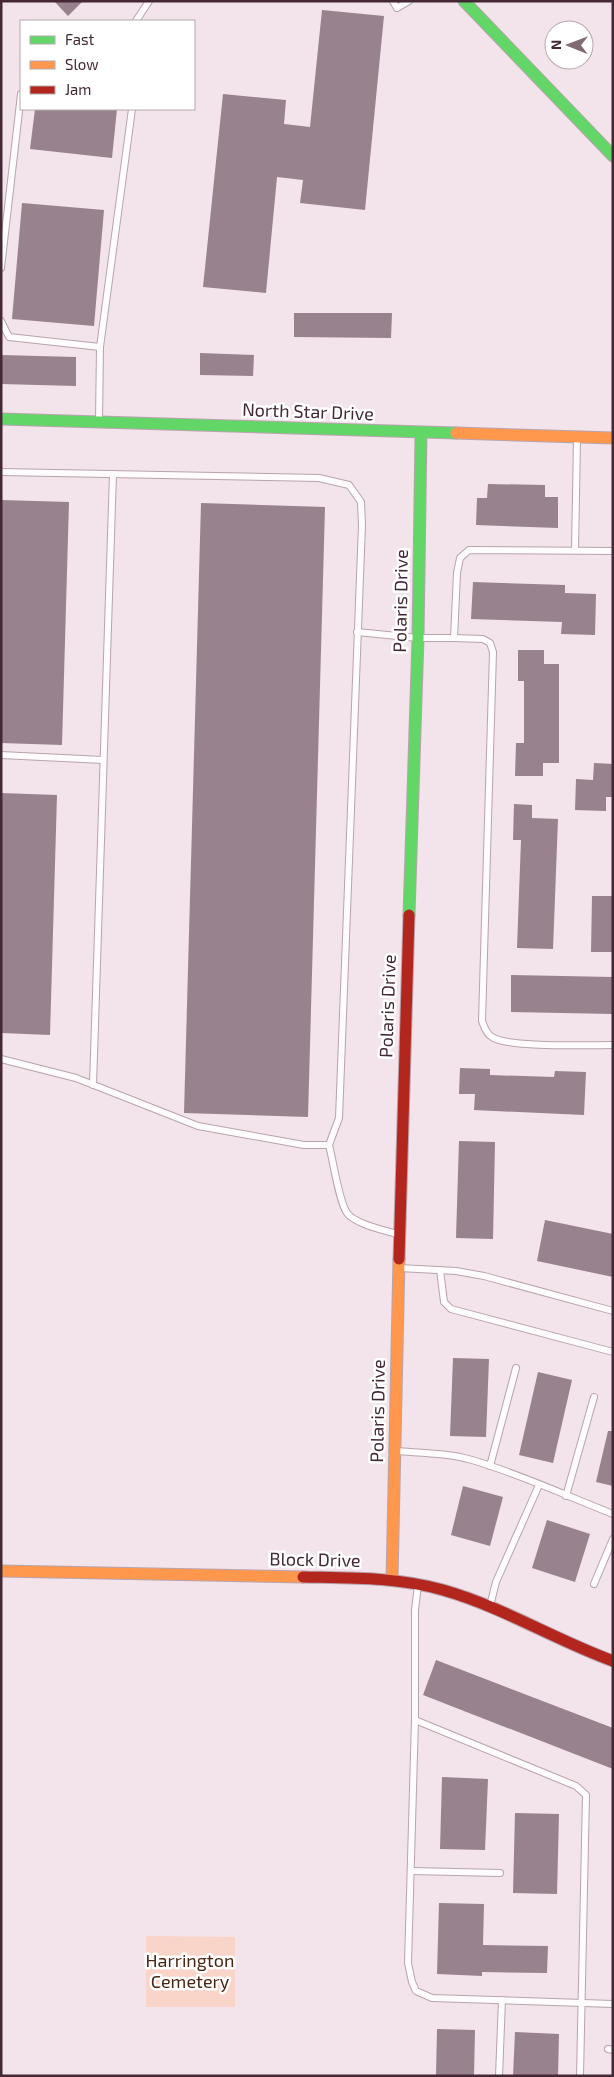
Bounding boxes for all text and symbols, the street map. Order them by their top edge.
legend [20,20,195,110]
north arrow [544,20,594,70]
text: Fast [65,30,95,48]
text: N [547,40,564,50]
text: Slow [65,55,99,73]
text: Jam [65,80,91,98]
street label: North Star Drive [242,398,374,424]
street label: Polaris Drive [388,549,412,653]
street label: Polaris Drive [374,954,400,1058]
street label: Polaris Drive [365,1359,389,1463]
street label: Block Drive [269,1547,361,1571]
park label: Harrington Cemetery [146,1949,234,1992]

